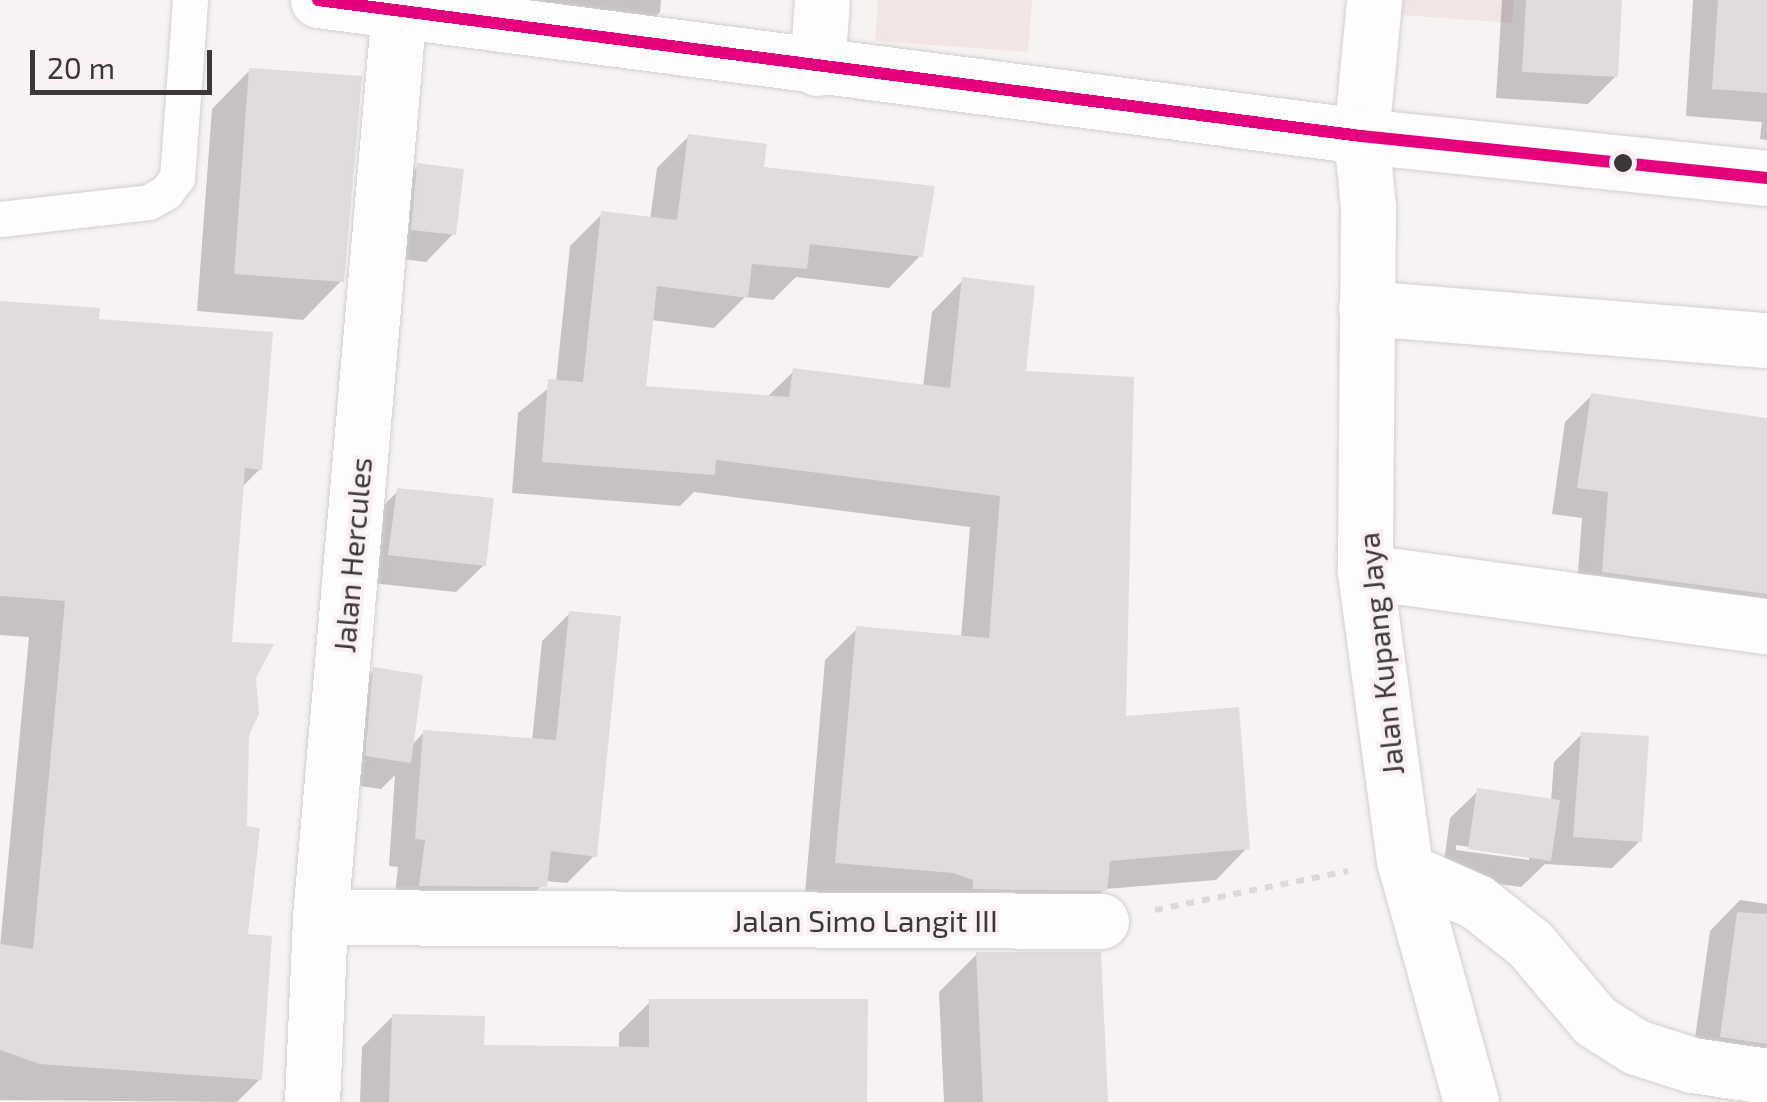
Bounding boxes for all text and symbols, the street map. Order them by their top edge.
scale bar [35,30,218,92]
text: 20 m [47,49,115,85]
unlabelled marker [1613,153,1633,173]
street label: Jalan Hercules [326,456,378,654]
street label: Jalan Kupang Jaya [1349,531,1411,777]
street label: Jalan Simo Langit III [732,902,998,938]

